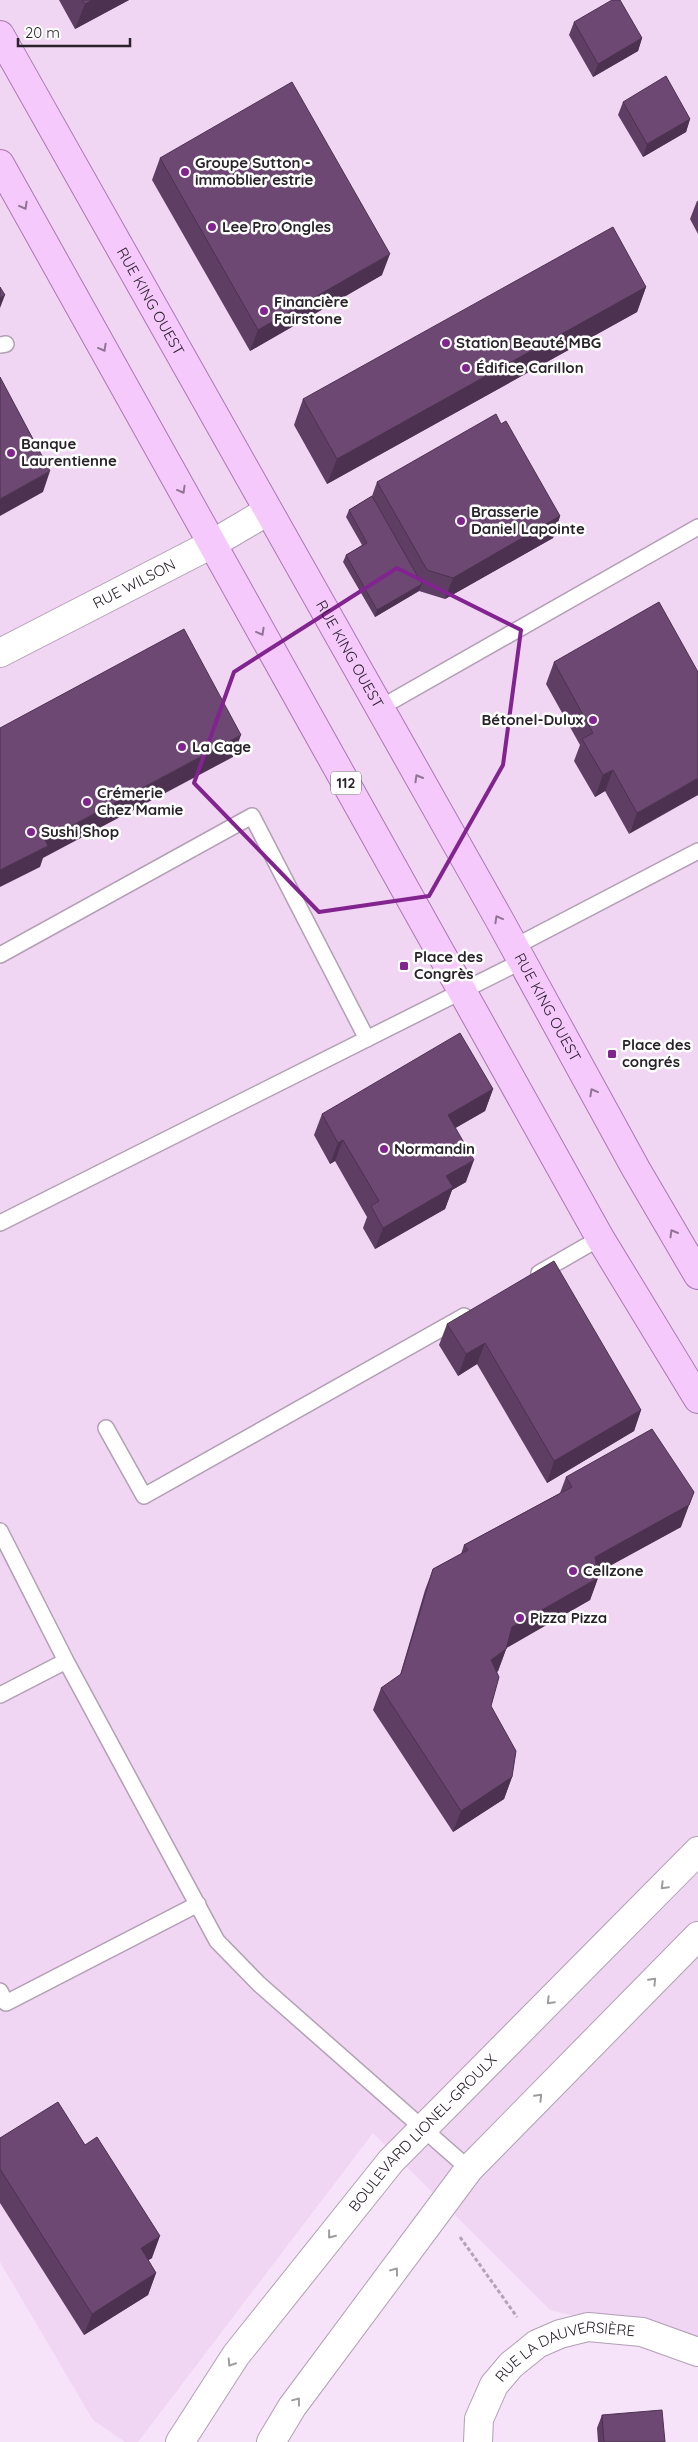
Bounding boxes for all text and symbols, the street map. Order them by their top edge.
scale bar [18,15,130,47]
text: 20 m [25,23,60,42]
place label: Groupe Sutton - immoblier estrie [195,153,313,189]
marker: Groupe Sutton - immoblier estrie [179,166,191,178]
one-way arrow [18,201,28,210]
place label: Lee Pro Ongles [222,217,331,236]
marker: Lee Pro Ongles [206,221,218,233]
street label: RUE KING OUEST [113,244,189,359]
place label: Financière Fairstone [274,292,349,328]
marker: Financière Fairstone [258,305,270,317]
place label: Station Beauté MBG [456,333,601,352]
marker: Station Beauté MBG [440,337,452,349]
one-way arrow [97,343,107,352]
place label: Édifice Carillon [476,358,584,377]
marker: Édifice Carillon [460,362,472,374]
place label: Banque Laurentienne [21,434,117,470]
marker: Banque Laurentienne [5,447,17,459]
one-way arrow [176,485,186,494]
place label: Brasserie Daniel Lapointe [471,502,585,538]
marker: Brasserie Daniel Lapointe [455,515,467,527]
street label: RUE WILSON [90,554,179,613]
street label: RUE KING OUEST [312,597,388,711]
one-way arrow [255,627,265,636]
place label: Bétonel-Dulux [482,710,584,729]
marker: Bétonel-Dulux [587,714,599,726]
place label: La Cage [192,737,251,756]
marker: La Cage [176,741,188,753]
road number: 112 [331,771,361,794]
one-way arrow [414,774,424,783]
place label: Crémerie Chez Mamie [97,783,184,819]
marker: Crémerie Chez Mamie [81,796,93,808]
place label: Sushi Shop [41,822,119,841]
marker: Sushi Shop [25,826,37,838]
one-way arrow [495,915,505,924]
place label: Place des Congrès [414,947,483,983]
street label: RUE KING OUEST [511,950,585,1065]
marker: Place des Congrès [398,960,410,972]
place label: Place des congrés [622,1035,691,1071]
marker: Place des congrés [606,1048,618,1060]
one-way arrow [590,1088,600,1097]
place label: Normandin [394,1139,475,1158]
marker: Normandin [378,1143,390,1155]
one-way arrow [670,1230,680,1239]
place label: Cellzone [583,1561,644,1580]
marker: Cellzone [567,1565,579,1577]
place label: Pizza Pizza [530,1608,607,1627]
marker: Pizza Pizza [514,1612,526,1624]
one-way arrow [661,1880,670,1889]
one-way arrow [647,1978,656,1987]
one-way arrow [546,1995,555,2004]
street label: BOULEVARD LIONEL-GROULX [344,2050,501,2215]
one-way arrow [533,2094,542,2103]
one-way arrow [329,2229,337,2238]
one-way arrow [389,2268,397,2277]
street label: RUE LA DAUVERSIÈRE [491,2317,636,2386]
one-way arrow [228,2357,237,2366]
one-way arrow [291,2397,300,2407]

